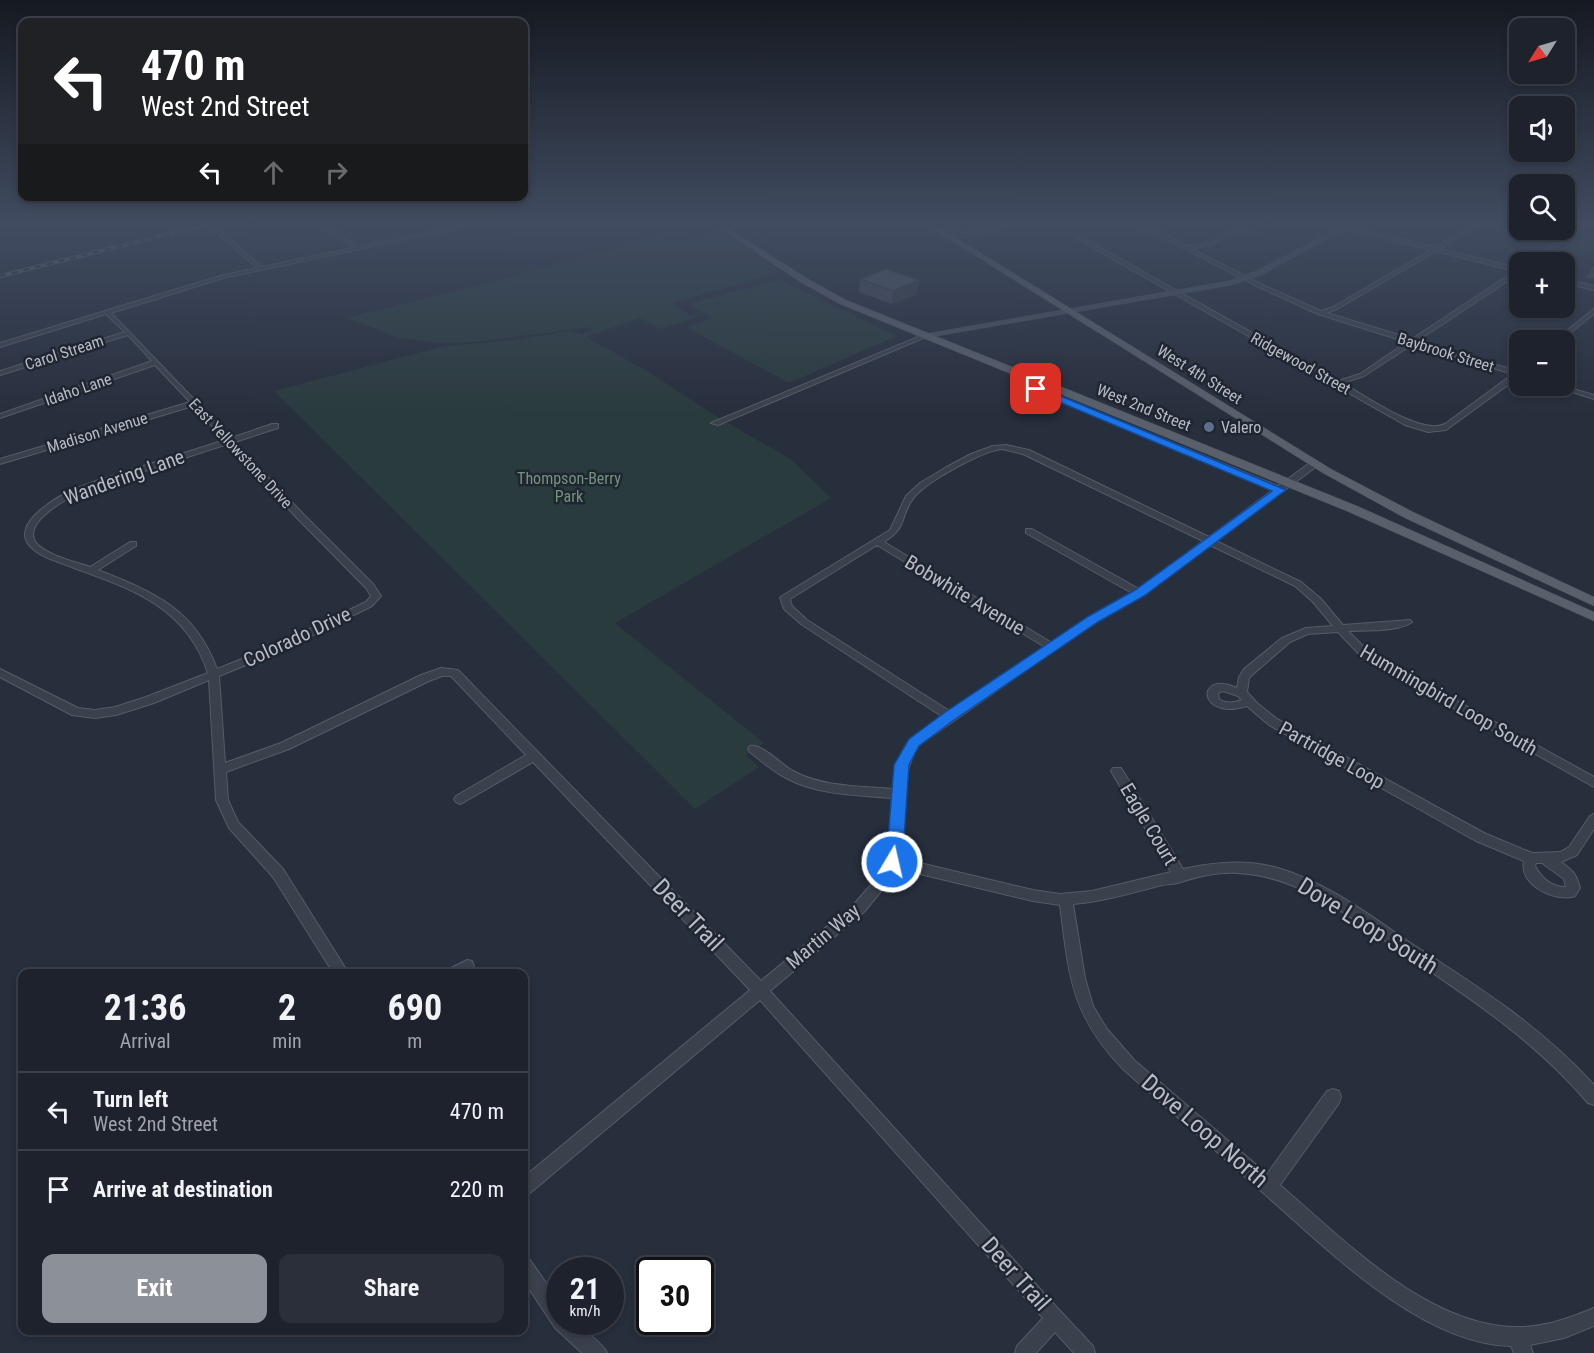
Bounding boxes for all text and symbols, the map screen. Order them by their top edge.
north arrow [1509,18,1575,84]
map controls [1509,18,1575,396]
text: 470 m [141,41,246,90]
icon: left [42,42,120,120]
text: West 2nd Street [141,91,310,123]
button: sound [1509,96,1575,162]
icon: left [194,156,227,189]
icon: ahead [257,156,290,189]
icon: right [320,156,353,189]
button: search [1509,174,1575,240]
button: + [1509,252,1575,318]
street label: Ridgewood Street [1248,328,1354,399]
street label: Baybrook Street [1395,329,1497,376]
button: − [1509,330,1575,396]
street label: Carol Stream [22,331,106,374]
street label: West 4th Street [1154,341,1246,408]
pin [1010,363,1061,414]
street label: Idaho Lane [42,369,114,410]
icon: arrive [1019,372,1052,405]
street label: West 2nd Street [1094,380,1194,435]
street label: East Yellowstone Drive [185,394,296,512]
street label: Madison Avenue [45,408,150,457]
place label: Valero [1221,418,1261,437]
marker: Valero [1202,420,1216,434]
street label: Wandering Lane [60,444,188,510]
park label: Thompson-Berry Park [517,469,621,506]
street label: Bobwhite Avenue [901,550,1029,640]
street label: Colorado Drive [239,602,355,672]
street label: Hummingbird Loop South [1356,639,1542,761]
street label: Partridge Loop [1275,716,1389,794]
street label: Eagle Court [1115,779,1183,869]
position arrow [860,830,924,894]
street label: Dove Loop South [1293,872,1443,980]
street label: Deer Trail [647,873,729,957]
street label: Martin Way [781,898,865,974]
text: 21:36 [104,987,186,1029]
text: 2 [278,987,296,1029]
text: 690 [388,987,442,1029]
text: Arrival [120,1029,171,1053]
text: min [272,1029,302,1053]
text: m [407,1029,422,1053]
street label: Dove Loop North [1136,1068,1274,1194]
text: Turn left [93,1087,168,1112]
icon: left [42,1095,75,1128]
text: 470 m [450,1099,504,1124]
text: West 2nd Street [93,1112,218,1136]
icon: arrive [42,1173,75,1206]
text: Arrive at destination [93,1177,273,1202]
text: 220 m [450,1177,504,1202]
street label: Deer Trail [976,1231,1056,1317]
button: Exit [42,1254,267,1323]
button: Share [279,1254,504,1323]
speed limit sign: 30 [636,1257,714,1335]
text: 21 [570,1271,600,1306]
text: km/h [570,1302,600,1320]

